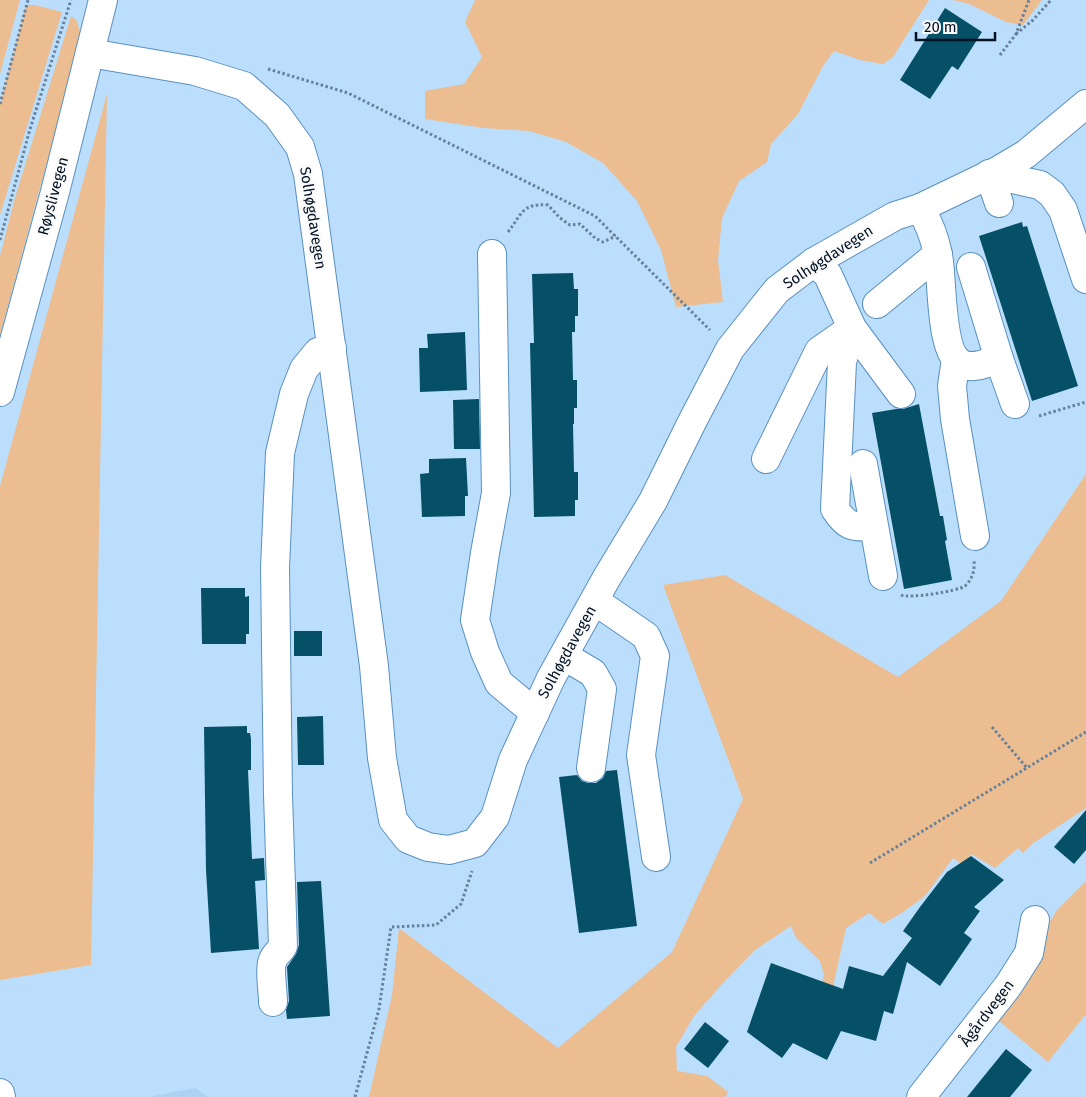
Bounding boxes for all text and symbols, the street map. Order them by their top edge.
scale bar [916,10,995,42]
text: 20 m [924,18,957,36]
street label: Røyslivegen [34,155,72,237]
street label: Solhøgdavegen [296,166,330,270]
street label: Solhøgdavegen [780,221,876,293]
street label: Solhøgdavegen [534,602,600,702]
street label: Ågårdvegen [956,976,1018,1050]

